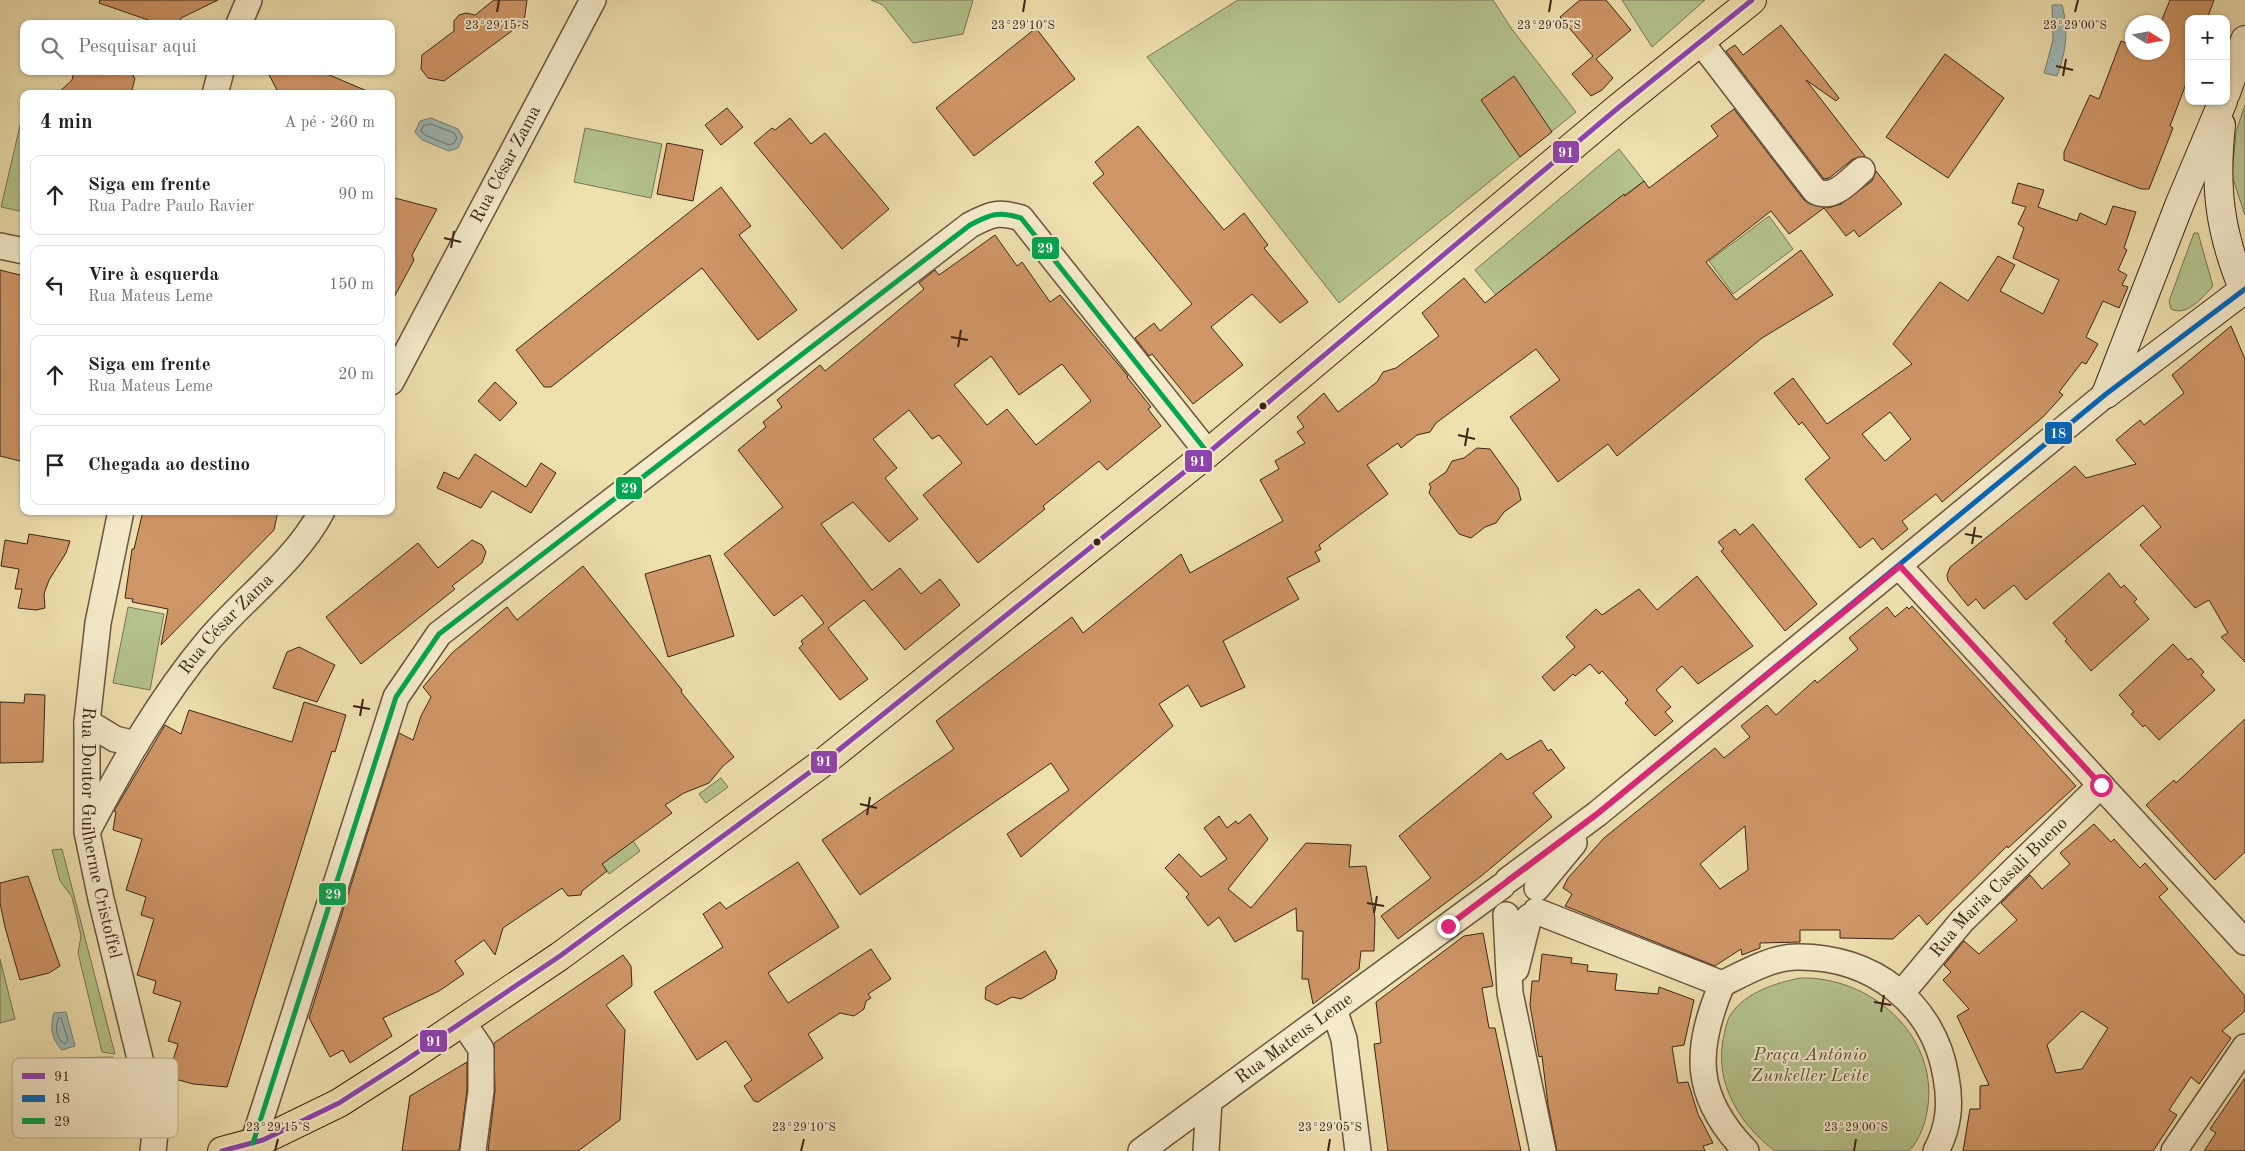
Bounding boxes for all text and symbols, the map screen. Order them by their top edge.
north arrow [2125,15,2170,60]
map controls [2185,15,2230,105]
button: + [2185,15,2230,60]
text: 23°29'15"S [465,19,529,32]
text: 23°29'05"S [1517,19,1581,32]
search box [20,20,395,75]
text: 23°29'10"S [991,20,1055,32]
text: 23°29'00"S [2043,20,2107,32]
icon: search [38,34,66,62]
text: Pesquisar aqui [78,38,197,57]
button: − [2185,60,2230,105]
street label: Rua César Zama [468,103,544,226]
text: 4 min [40,112,93,133]
text: A pé · 260 m [284,115,375,131]
line badge: 91 [1552,140,1580,164]
text: 91 [1558,146,1574,160]
text: Siga em frente [88,176,211,195]
icon: ahead [41,181,69,209]
text: 90 m [338,187,374,203]
text: Rua Padre Paulo Ravier [88,199,254,215]
line badge: 29 [1031,236,1060,260]
text: 29 [1037,242,1053,256]
text: Vire à esquerda [88,266,219,285]
icon: left [41,271,69,299]
text: 150 m [329,277,374,293]
text: Rua Mateus Leme [88,289,213,305]
text: Siga em frente [88,356,211,375]
icon: ahead [41,361,69,389]
text: 20 m [338,367,374,383]
text: Rua Mateus Leme [88,379,213,395]
unlabelled marker [1258,401,1268,411]
line badge: 18 [2044,421,2073,445]
text: 18 [2050,427,2066,441]
line badge: 91 [1184,449,1213,473]
icon: arrive [41,451,69,479]
text: 91 [1190,455,1206,469]
text: Chegada ao destino [88,456,250,475]
line badge: 29 [615,476,643,500]
text: 29 [621,482,637,496]
unlabelled marker [1092,537,1102,547]
street label: Rua César Zama [176,570,277,678]
street label: Rua Doutor Guilherme Cristoffel [78,706,124,960]
line badge: 91 [810,750,838,774]
text: 91 [816,755,832,769]
route start [2090,774,2113,797]
street label: Rua Maria Casali Bueno [1927,814,2071,961]
line badge: 29 [318,882,347,906]
text: 29 [325,888,341,902]
route end [1437,915,1460,938]
street label: Rua Mateus Leme [1232,990,1356,1087]
line badge: 91 [419,1029,448,1053]
text: 91 [426,1035,442,1049]
park label: Praça Antônio Zunkeller Leite [1751,1046,1869,1085]
legend [12,1058,178,1138]
text: 91 [54,1070,70,1084]
text: 18 [54,1092,70,1106]
text: 29 [54,1115,70,1129]
text: 23°29'15"S [246,1121,310,1134]
text: 23°29'05"S [1298,1121,1362,1134]
text: 23°29'10"S [772,1122,836,1134]
text: 23°29'00"S [1824,1122,1888,1134]

